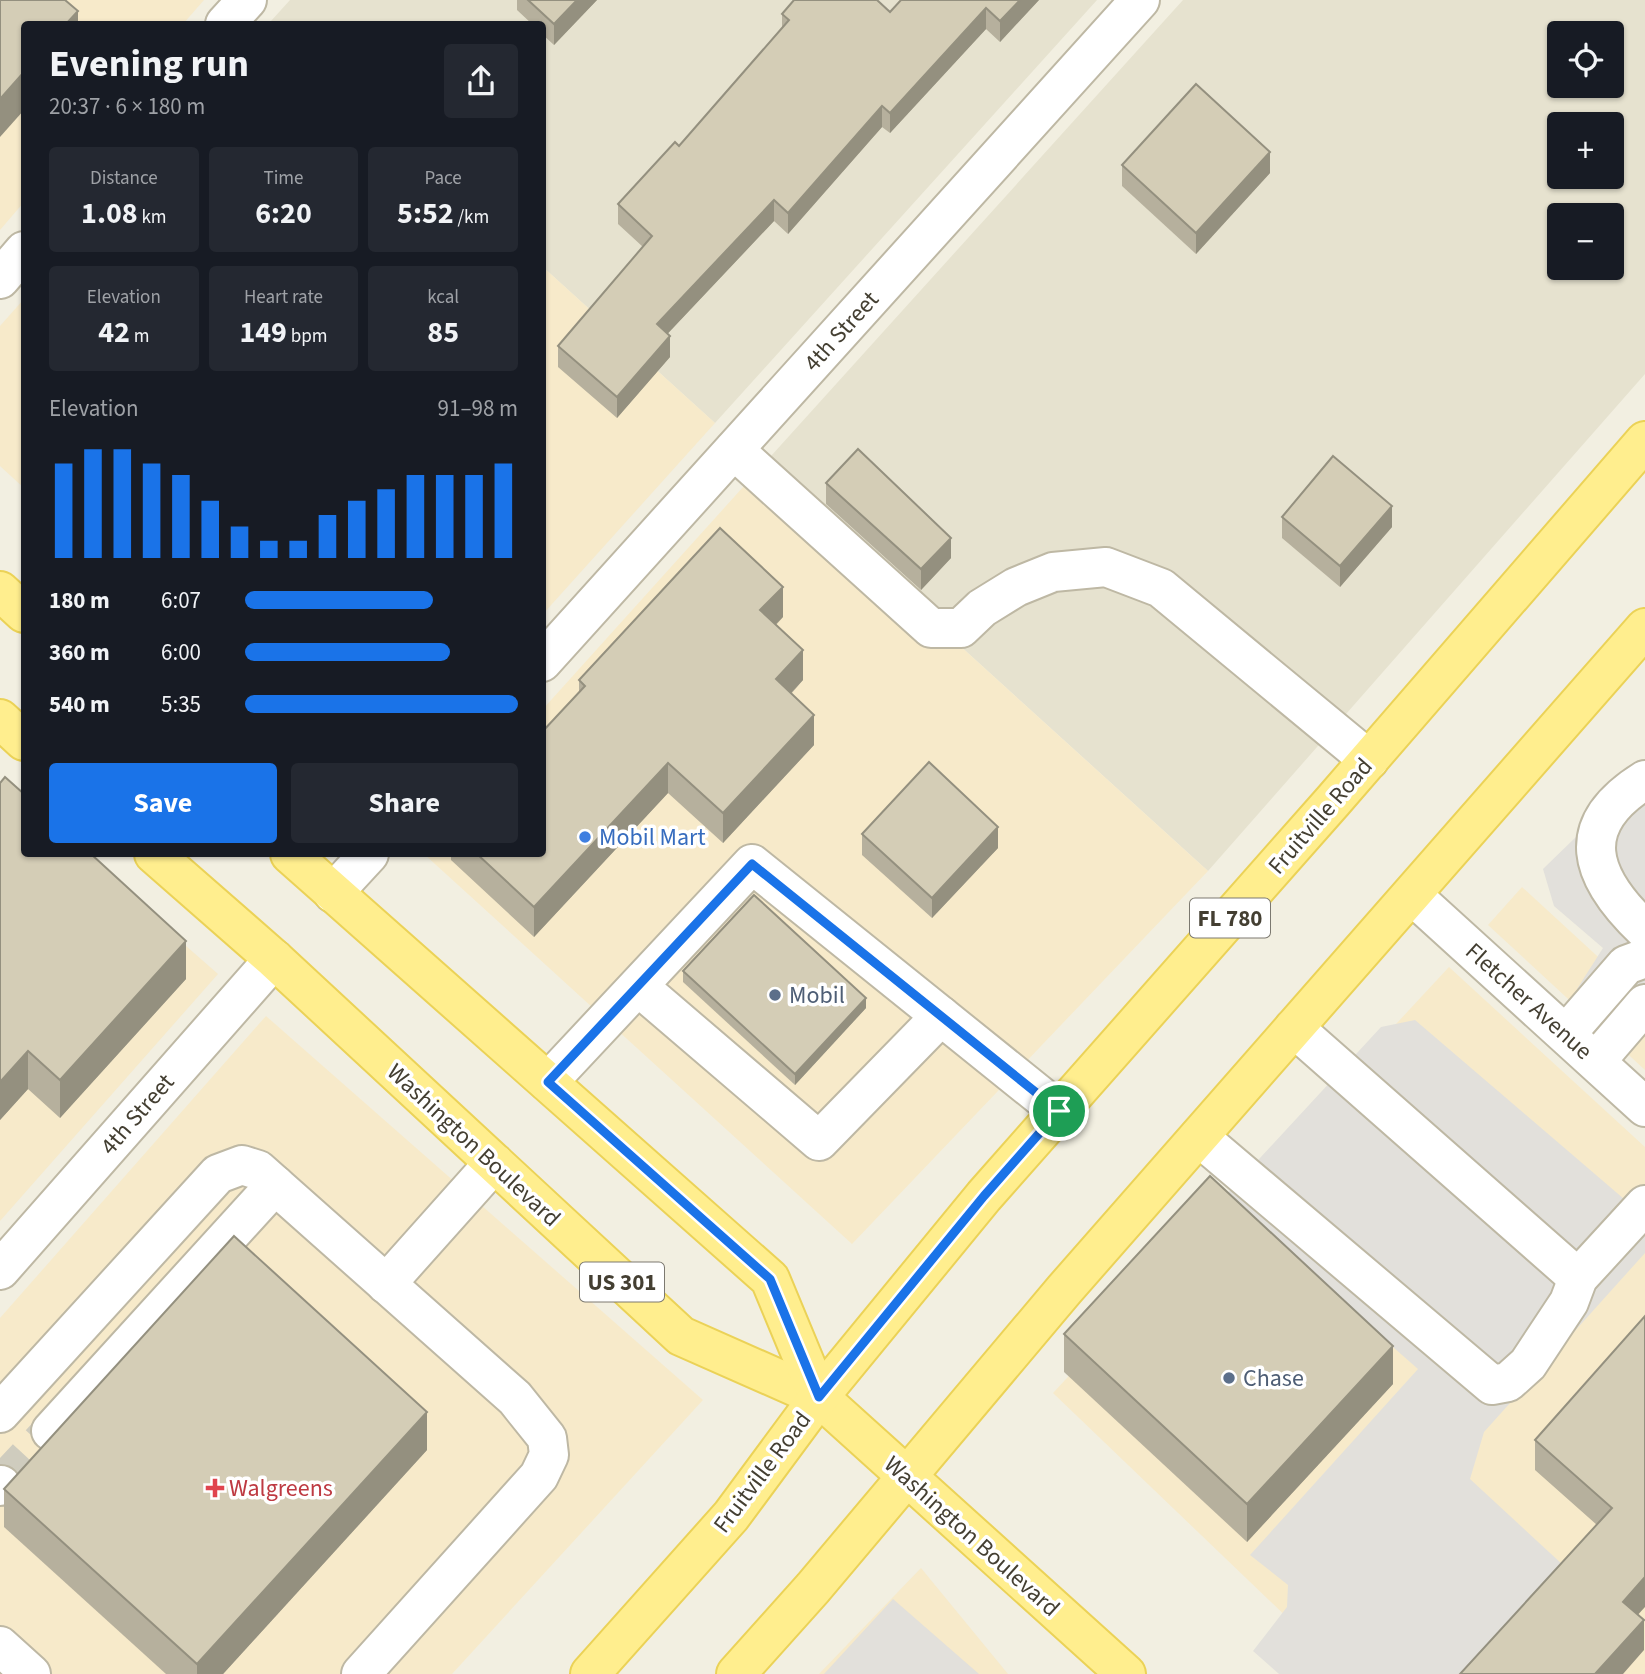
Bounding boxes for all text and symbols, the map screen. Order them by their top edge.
map controls [1547,21,1624,280]
button: locate [1547,21,1624,98]
text: Evening run [49,37,249,91]
button: share [444,44,518,118]
text: 20:37 · 6 × 180 m [49,90,205,123]
button: + [1547,112,1624,189]
text: Distance [90,165,158,192]
text: Time [263,165,304,192]
text: Pace [425,165,462,192]
text: 1.08 [81,192,138,235]
text: 6:20 [255,192,312,235]
text: 5:52 [397,192,454,235]
button: − [1547,203,1624,280]
text: km [138,204,167,231]
text: /km [454,204,489,231]
street label: 4th Street [796,283,887,379]
text: Elevation [87,284,161,311]
text: Heart rate [244,284,323,311]
text: kcal [427,284,459,311]
text: 42 [98,311,130,354]
text: 149 [239,311,287,354]
text: 85 [427,311,459,354]
text: m [130,323,149,350]
text: bpm [287,323,328,350]
text: Elevation [49,392,139,425]
text: 91–98 m [438,392,518,425]
text: 180 m [49,584,110,617]
text: 6:07 [161,584,201,617]
text: 360 m [49,636,110,669]
text: 6:00 [161,636,201,669]
text: 540 m [49,688,110,721]
text: 5:35 [161,688,201,721]
street label: Fruitville Road [1260,750,1381,882]
button: Save [49,763,277,843]
button: Share [291,763,518,843]
place label: Mobil Mart [599,820,706,855]
marker: Mobil Mart [577,829,593,845]
road number: FL 780 [1190,898,1270,937]
street label: Fletcher Avenue [1457,935,1600,1068]
place label: Mobil [789,978,845,1013]
marker: Mobil [767,987,783,1003]
street label: Washington Boulevard [379,1055,568,1235]
street label: 4th Street [92,1066,183,1163]
pin [1029,1081,1089,1141]
icon: arrive [1040,1092,1078,1130]
road number: US 301 [580,1262,664,1302]
place label: Chase [1243,1361,1304,1396]
marker: Chase [1221,1370,1237,1386]
street label: Fruitville Road [705,1404,820,1540]
street label: Washington Boulevard [876,1448,1067,1625]
place label: Walgreens [229,1471,333,1506]
marker: Walgreens [207,1480,223,1496]

